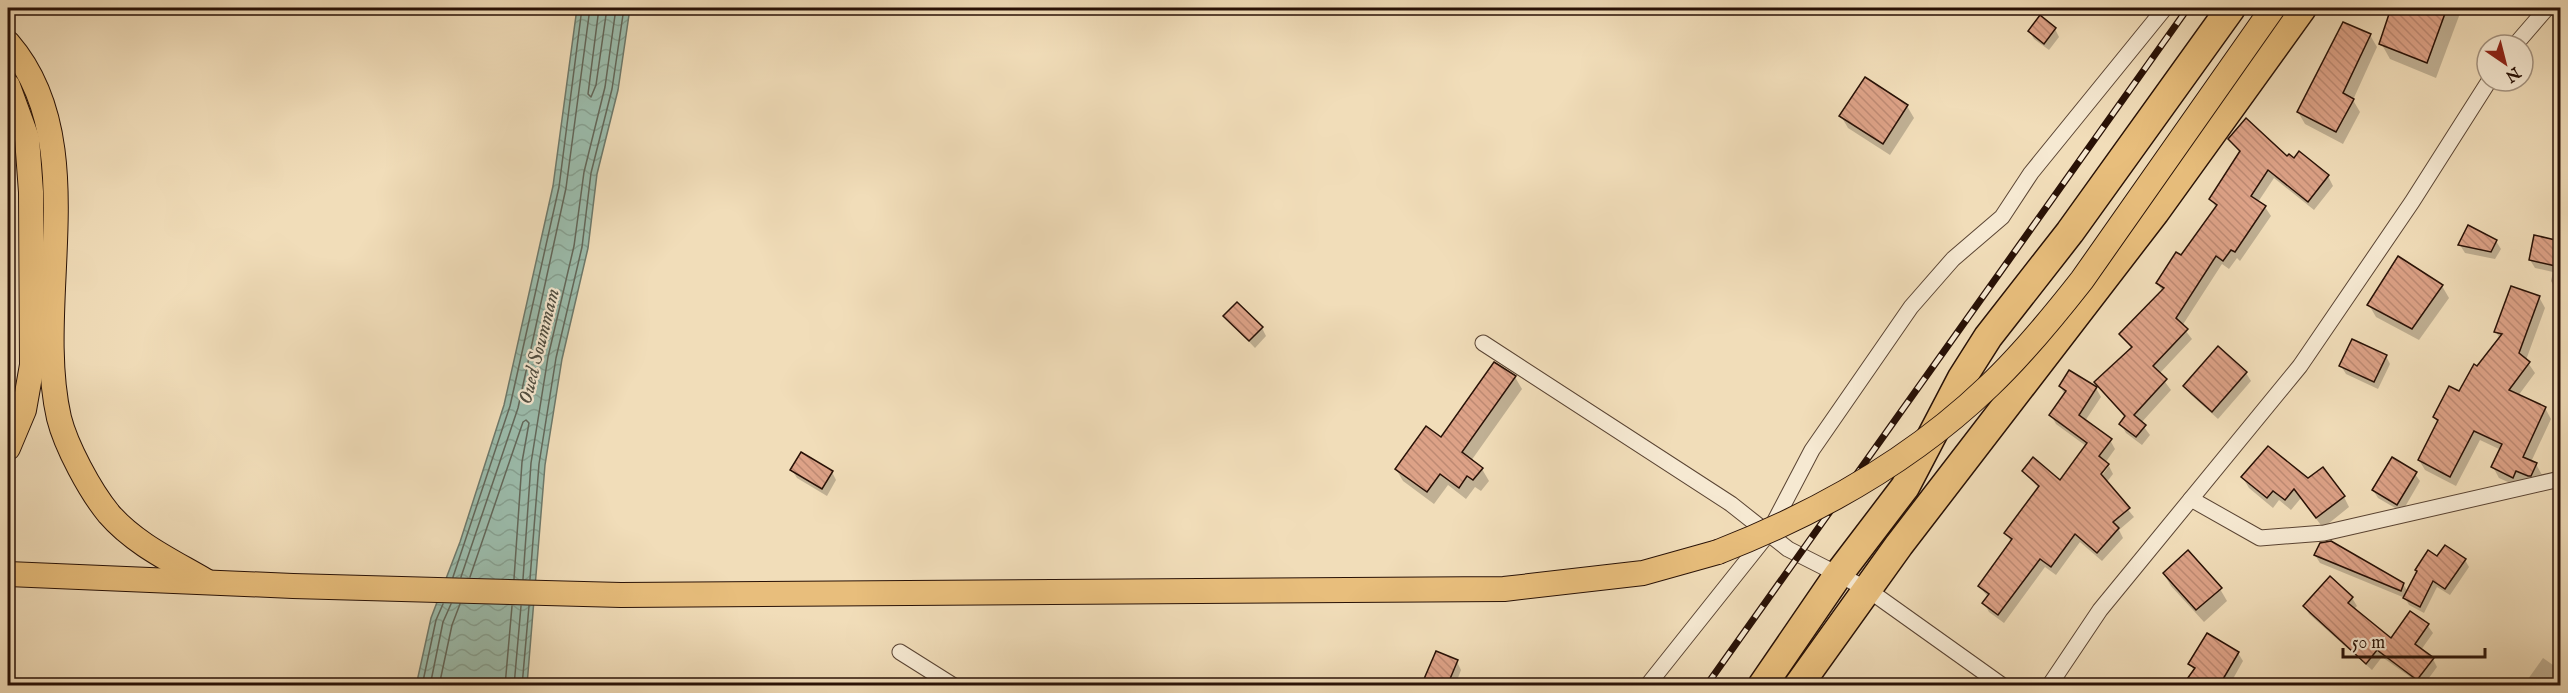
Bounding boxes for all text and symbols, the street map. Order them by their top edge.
north arrow [2475,33,2535,93]
text: N [2501,61,2525,86]
water label: Oued Soummam [513,286,566,407]
scale bar [2343,621,2486,659]
text: 50 m [2352,632,2385,655]

